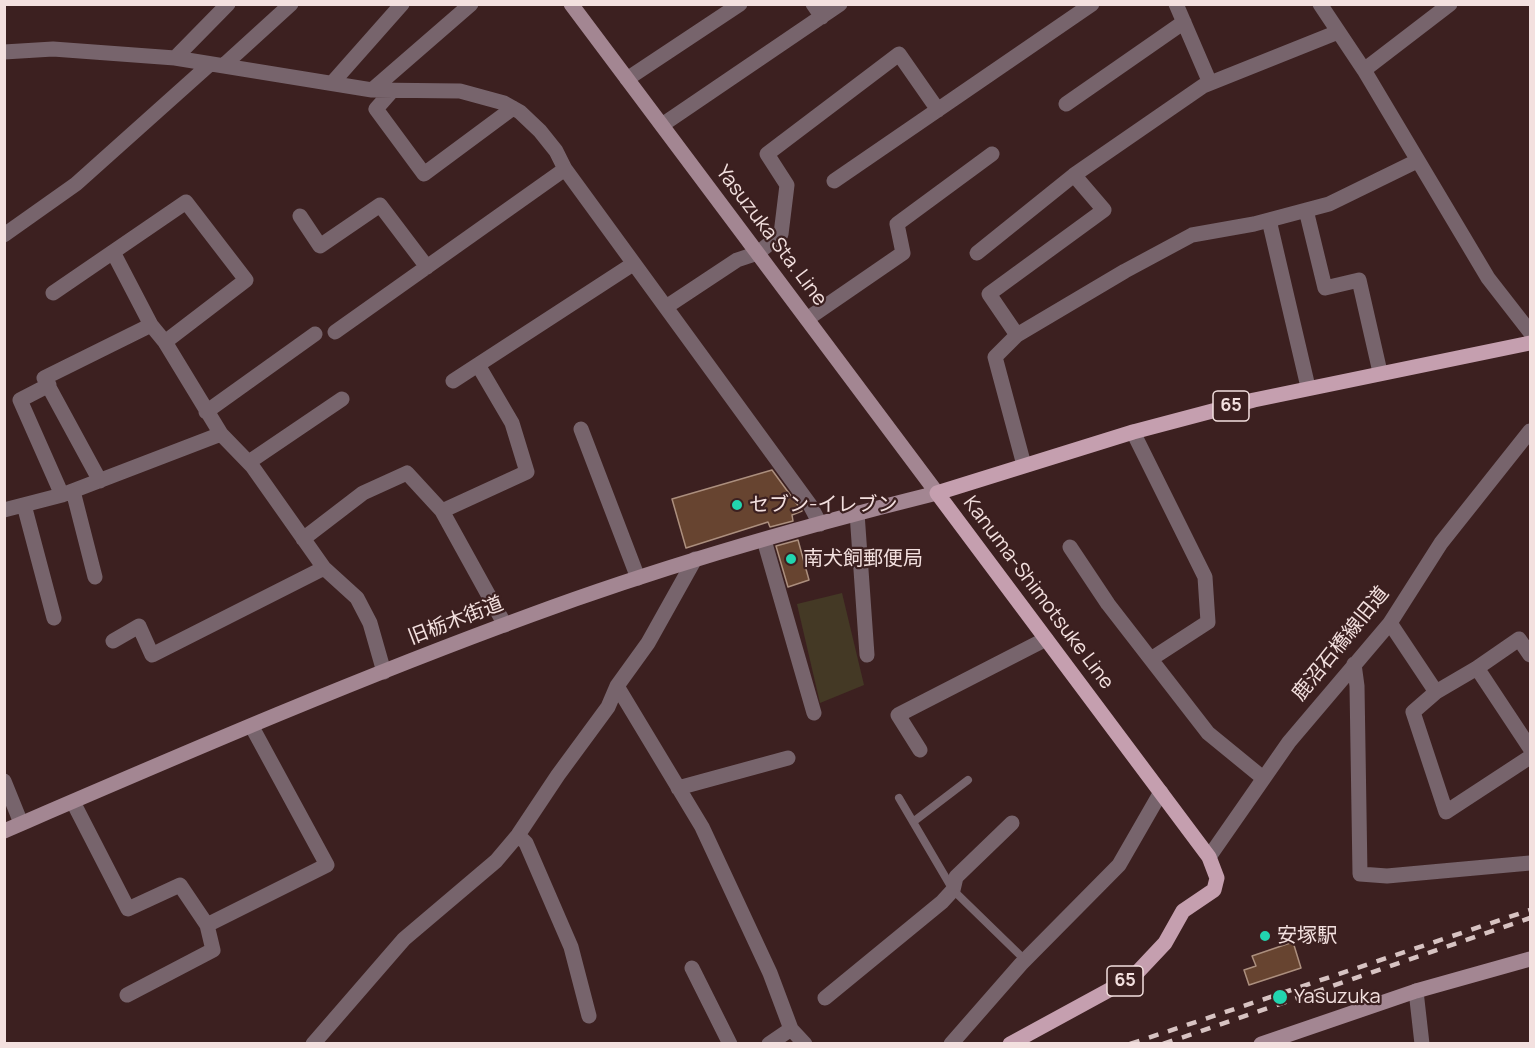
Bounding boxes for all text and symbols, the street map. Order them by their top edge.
street label: Yasuzuka Sta. Line [710,161,832,311]
road number: 65 [1213,391,1249,421]
street label: Kanuma-Shimotsuke Line [958,492,1118,694]
place label: セブン-イレブン [749,493,897,517]
marker: セブン-イレブン [730,498,744,512]
place label: 南犬飼郵便局 [803,547,923,571]
marker: 南犬飼郵便局 [784,552,798,566]
street label: 鹿沼石橋線旧道 [1288,582,1394,706]
street label: 旧栃木街道 [405,592,507,650]
place label: 安塚駅 [1277,924,1337,948]
marker: 安塚駅 [1258,929,1272,943]
road number: 65 [1107,966,1143,996]
place label: Yasuzuka [1294,985,1381,1009]
marker: Yasuzuka [1271,988,1289,1006]

